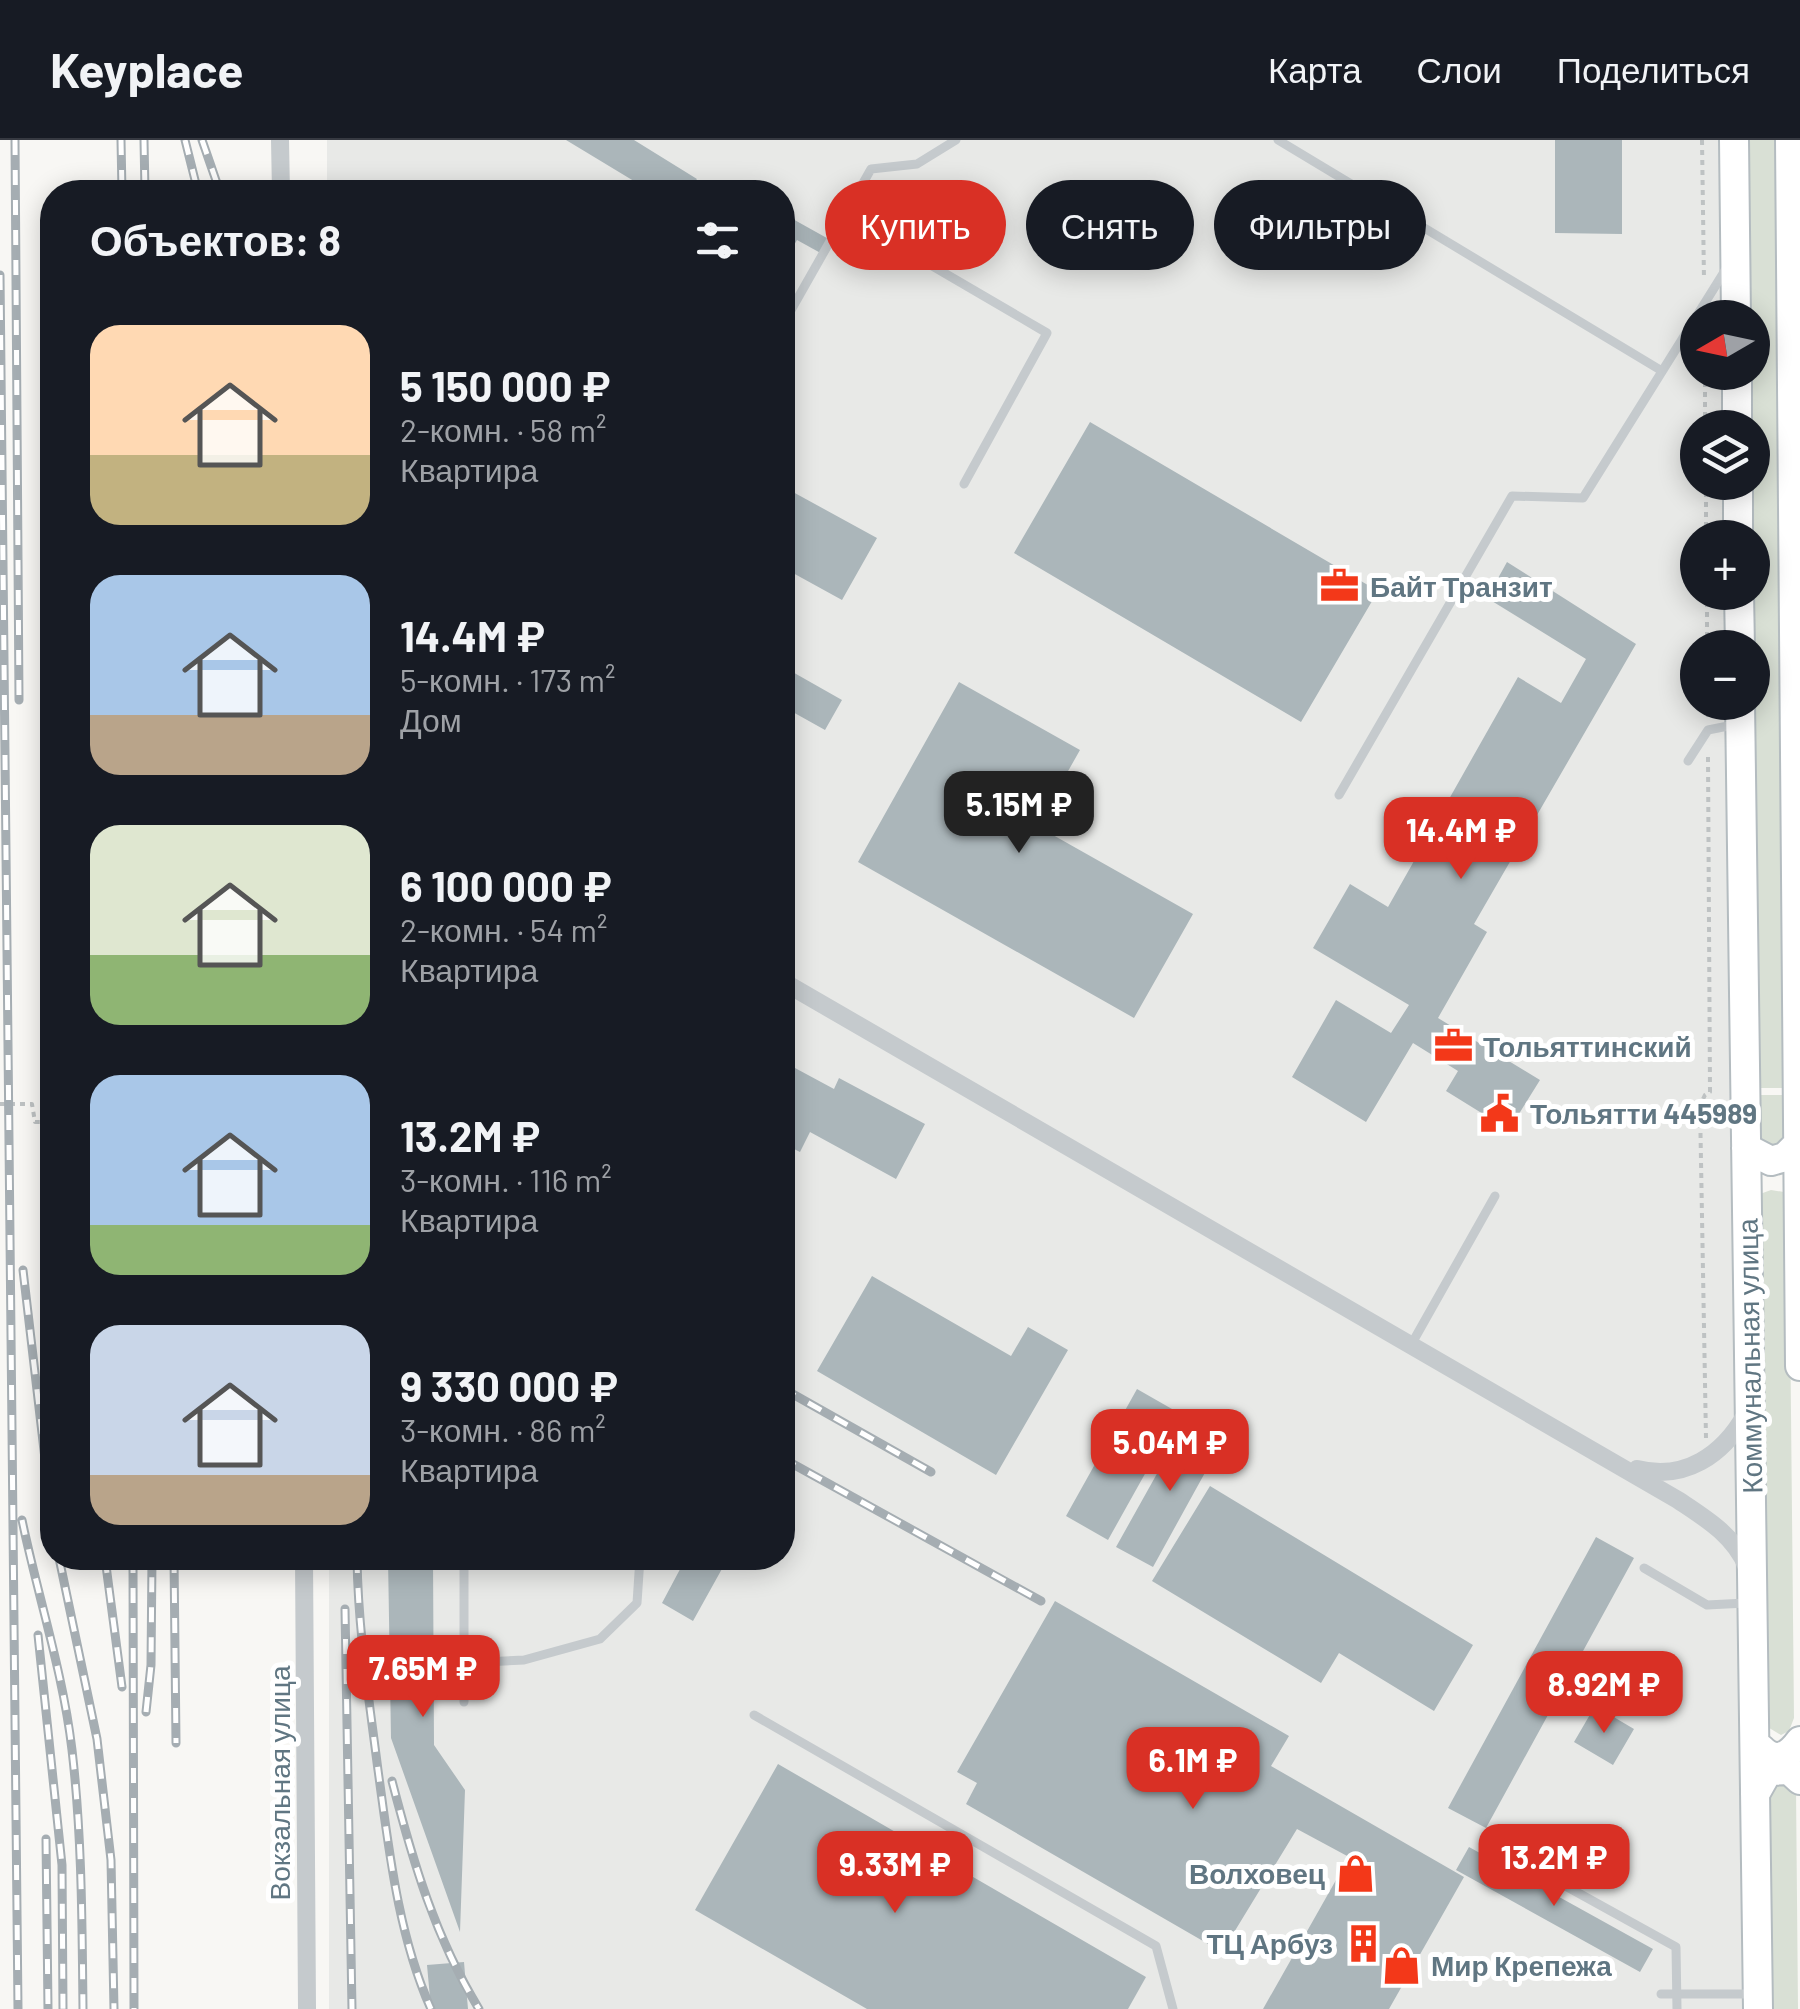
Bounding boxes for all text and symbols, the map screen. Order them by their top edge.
text: Keyplace [50,40,243,98]
text: Карта [1268,48,1362,90]
text: Слои [1417,48,1502,90]
text: Поделиться [1557,48,1750,90]
chip: Купить [825,180,1006,270]
chip: Снять [1026,180,1194,270]
chip: Фильтры [1214,180,1426,270]
icon: filters [690,213,745,268]
text: Объектов: 8 [90,214,341,264]
north arrow [1680,300,1770,390]
map controls [1680,300,1770,720]
text: 5 150 000 ₽ [400,360,611,410]
icon: home [170,365,290,485]
text: 2-комн. · 58 m² [400,410,606,448]
button: layers [1680,410,1770,500]
text: Квартира [400,450,538,488]
button: + [1680,520,1770,610]
office icon: Байт Транзит [1319,565,1361,607]
place label: Байт Транзит [1370,569,1553,603]
text: 14.4M ₽ [400,610,545,660]
icon: home [170,615,290,735]
button: − [1680,630,1770,720]
text: 5-комн. · 173 m² [400,660,615,698]
text: Дом [400,700,462,738]
pin: 5.15M ₽ [927,771,1111,856]
text: 5.15M ₽ [966,784,1072,822]
pin: 14.4M ₽ [1369,797,1553,882]
text: 14.4M ₽ [1406,810,1516,848]
text: 6 100 000 ₽ [400,860,612,910]
icon: home [170,865,290,985]
text: 2-комн. · 54 m² [400,910,607,948]
text: Квартира [400,950,538,988]
office icon: Тольяттинский [1432,1025,1474,1067]
place label: Тольяттинский [1483,1029,1692,1063]
public building icon: Тольятти 445989 [1479,1092,1521,1134]
place label: Тольятти 445989 [1530,1096,1757,1130]
text: 13.2M ₽ [400,1110,540,1160]
icon: home [170,1115,290,1235]
text: 3-комн. · 116 m² [400,1160,612,1198]
text: Квартира [400,1200,538,1238]
street label: Коммунальная улица [1730,1218,1768,1494]
text: 9 330 000 ₽ [400,1360,618,1410]
icon: home [170,1365,290,1485]
pin: 5.04M ₽ [1078,1409,1262,1494]
text: 3-комн. · 86 m² [400,1410,606,1448]
text: 5.04M ₽ [1113,1422,1227,1460]
text: Квартира [400,1450,538,1488]
pin: 7.65M ₽ [331,1635,515,1720]
text: 7.65M ₽ [369,1648,477,1686]
pin: 8.92M ₽ [1512,1651,1696,1736]
text: 8.92M ₽ [1548,1664,1660,1702]
street label: Вокзальная улица [262,1665,296,1900]
pin: 6.1M ₽ [1112,1727,1274,1812]
text: 6.1M ₽ [1149,1740,1237,1778]
pin: 13.2M ₽ [1462,1824,1646,1909]
pin: 9.33M ₽ [803,1831,987,1916]
text: 13.2M ₽ [1501,1837,1607,1875]
text: 9.33M ₽ [839,1844,951,1882]
shop icon: Волховец [1334,1852,1376,1894]
place label: Волховец [1189,1856,1325,1890]
building icon: ТЦ Арбуз [1342,1922,1384,1964]
place label: ТЦ Арбуз [1206,1926,1333,1960]
shop icon: Мир Крепежа [1380,1944,1422,1986]
place label: Мир Крепежа [1431,1948,1612,1982]

